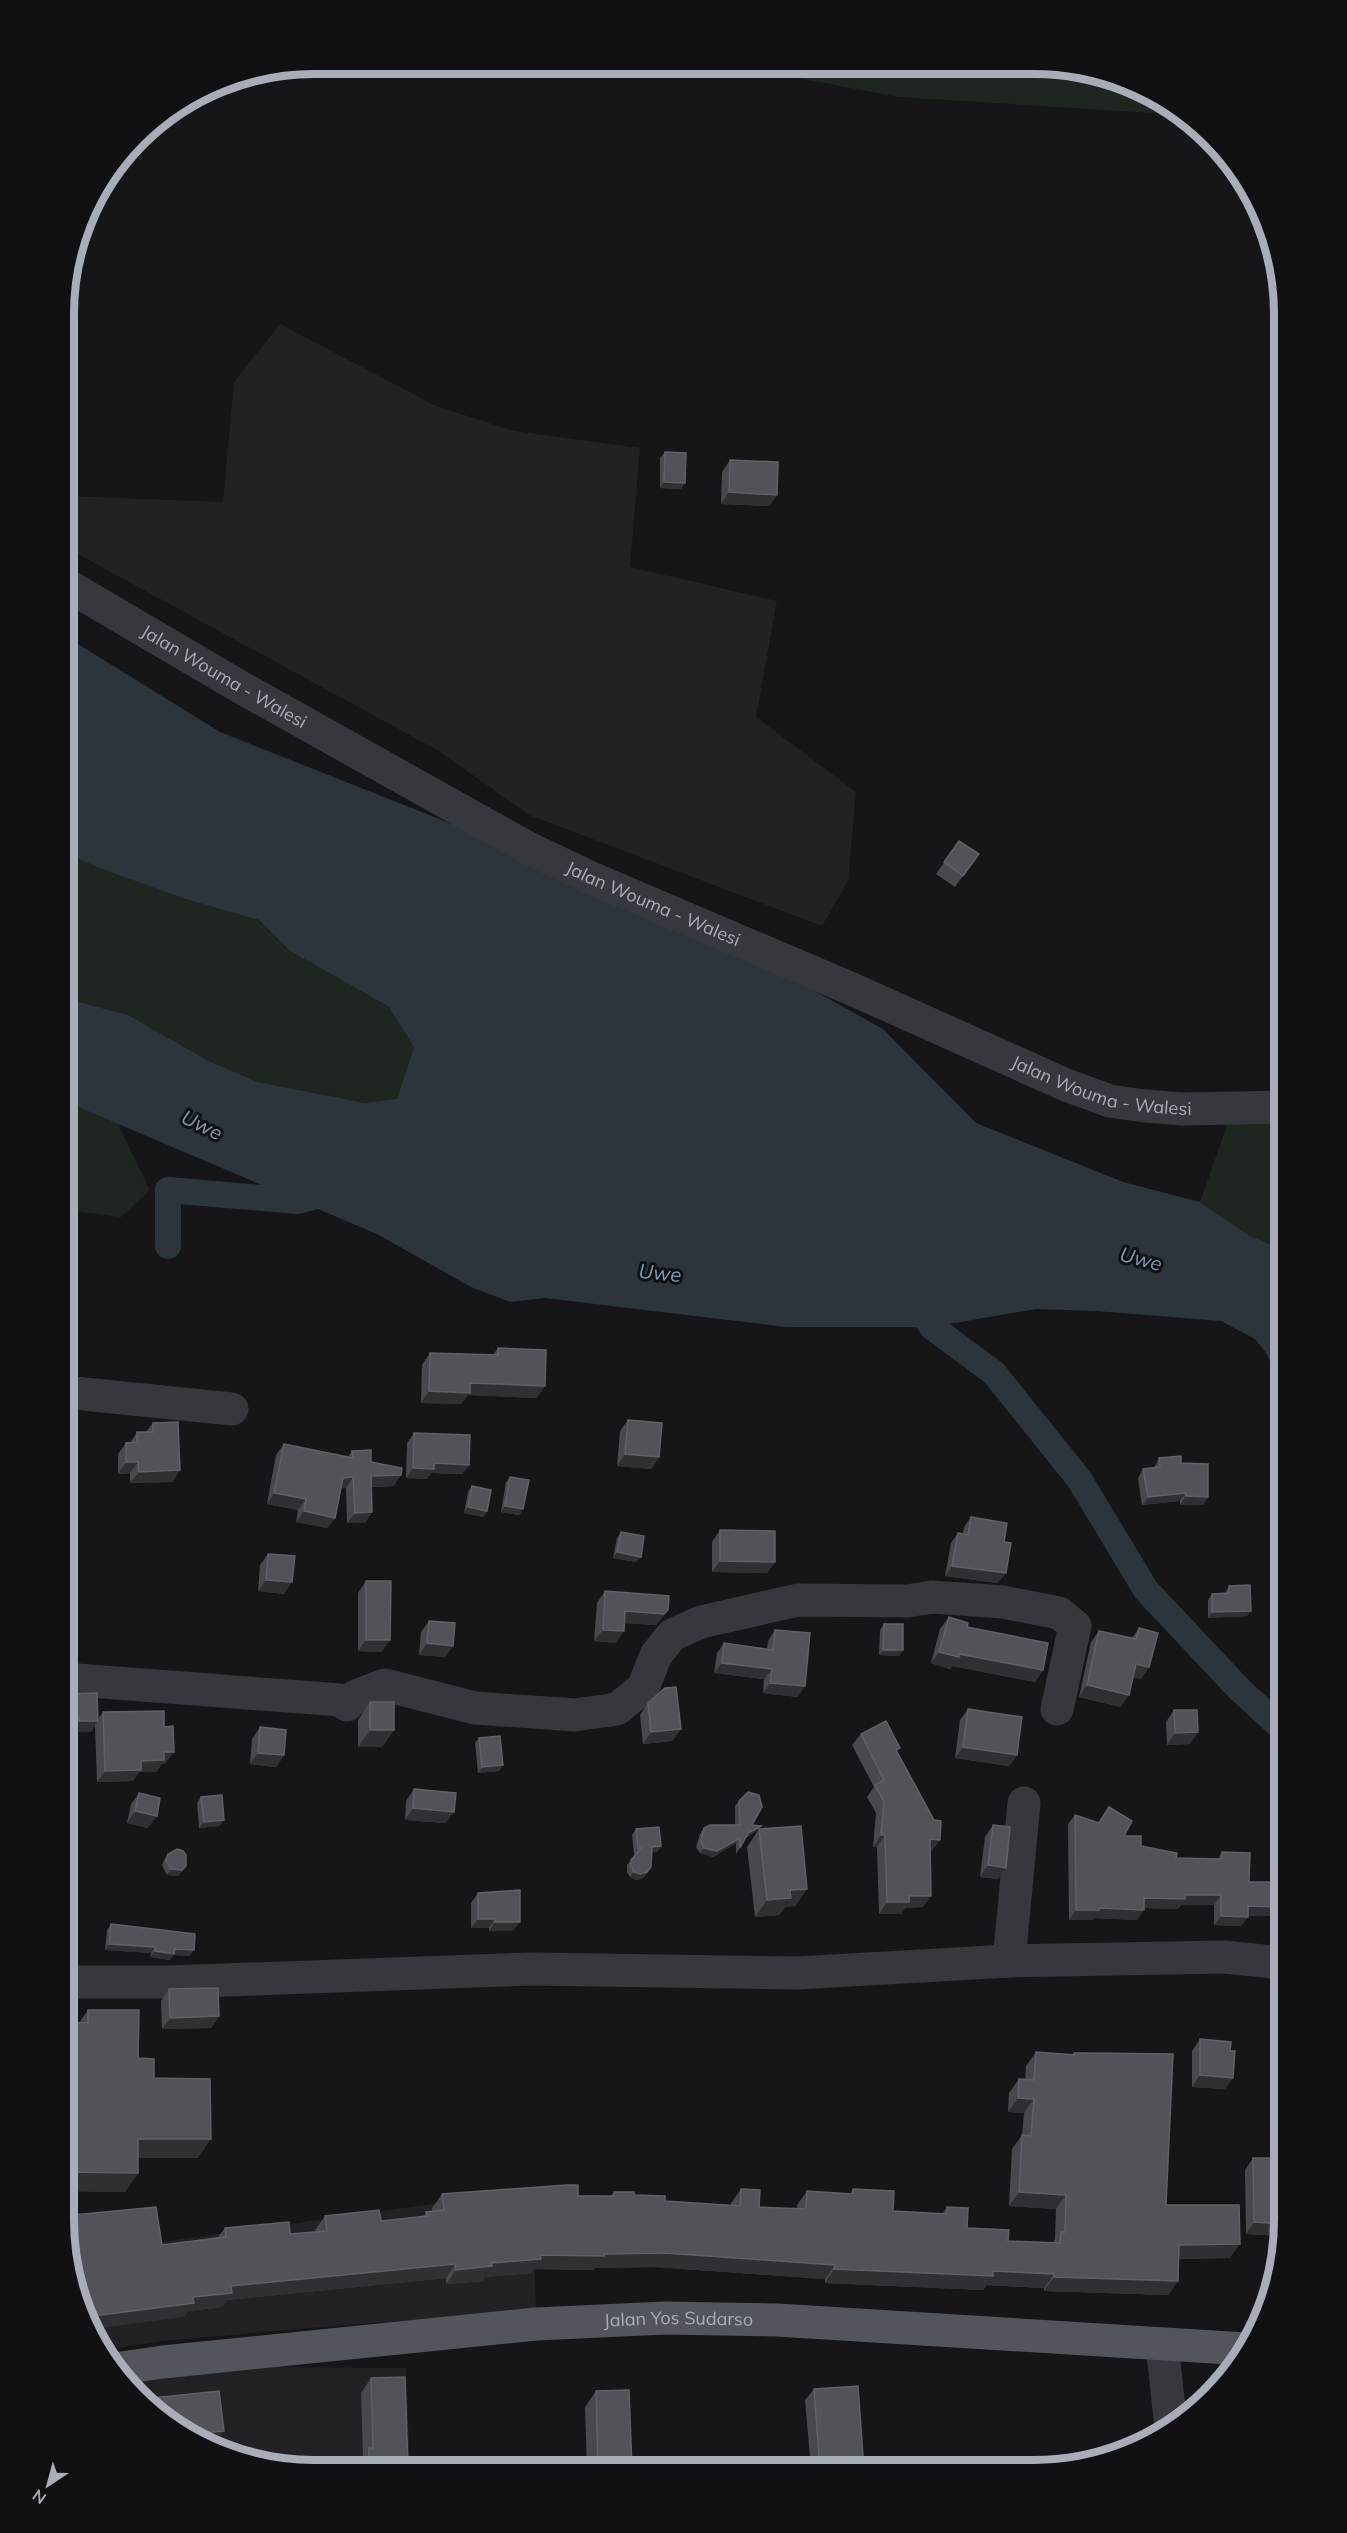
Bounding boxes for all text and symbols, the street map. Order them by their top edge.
street label: Jalan Wouma - Walesi [137,619,311,733]
street label: Jalan Wouma - Walesi [562,856,744,951]
street label: Jalan Wouma - Walesi [1008,1050,1192,1120]
water label: Uwe [178,1104,227,1145]
water label: Uwe [1117,1241,1165,1276]
water label: Uwe [638,1258,683,1287]
street label: Jalan Yos Sudarso [603,2306,753,2332]
north arrow [18,2455,78,2515]
text: N [28,2485,50,2509]

